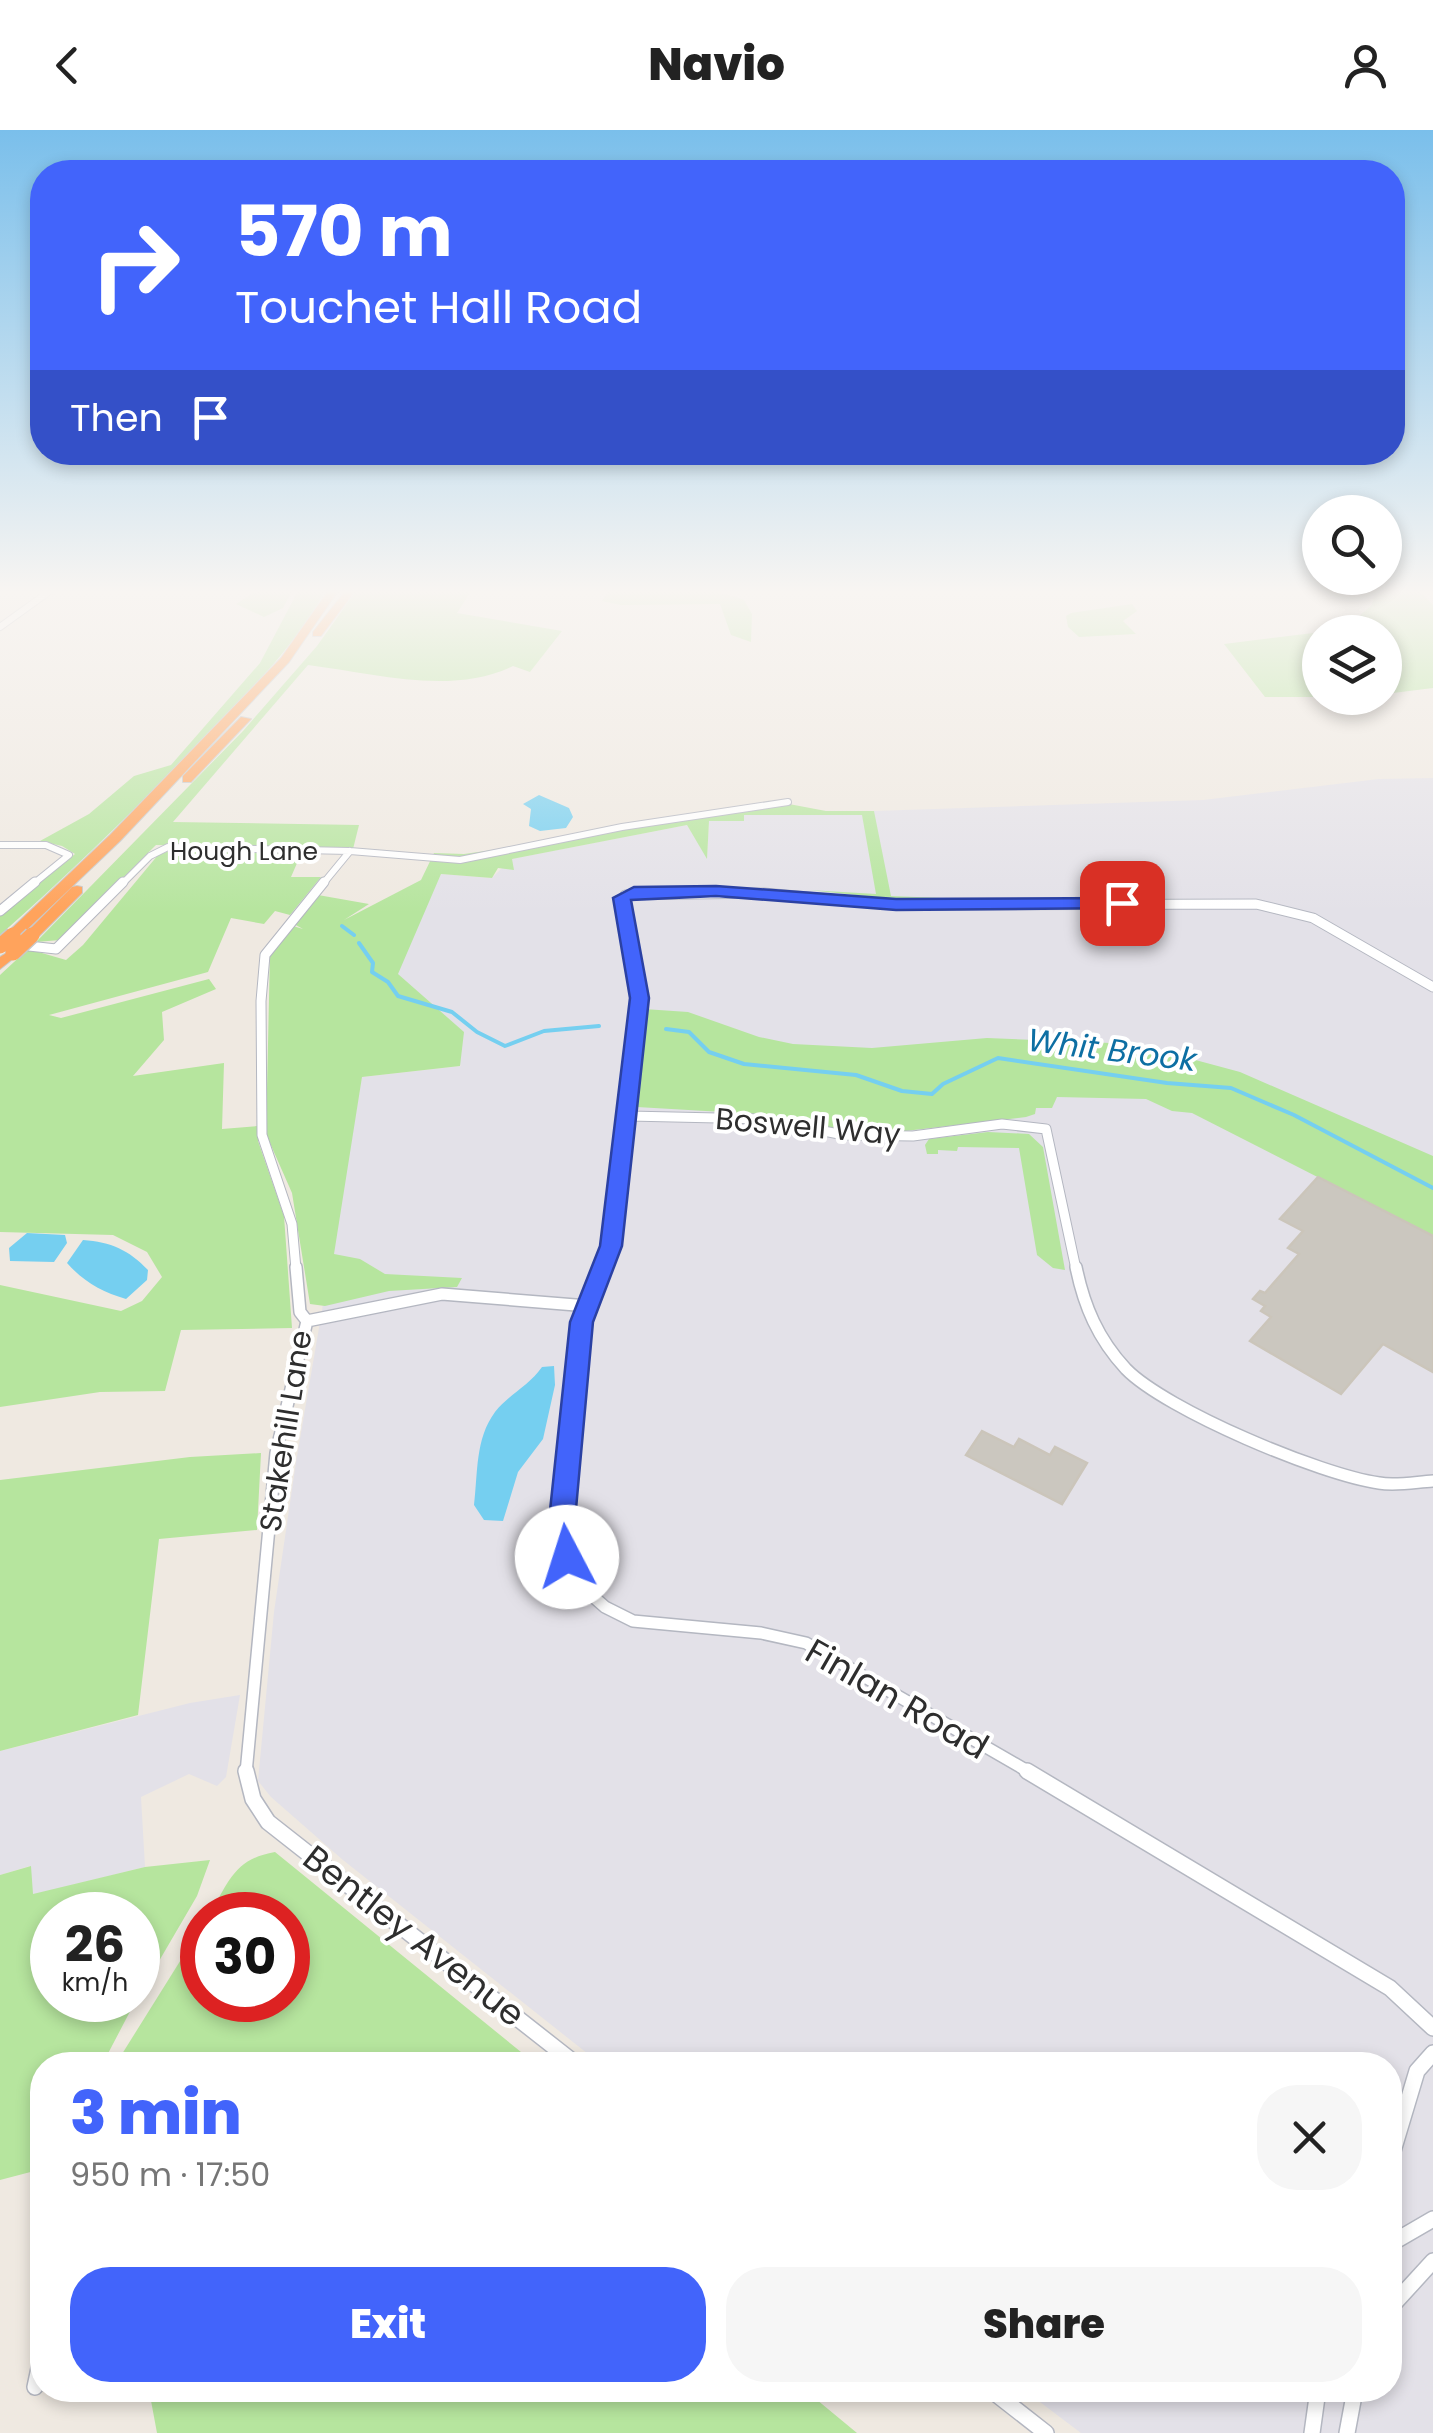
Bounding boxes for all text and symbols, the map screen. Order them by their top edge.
text: Navio [648,33,785,96]
icon: back [40,38,95,93]
icon: person [1338,38,1393,93]
text: 570 m [235,182,453,281]
icon: right [70,200,200,330]
text: Touchet Hall Road [235,276,642,339]
icon: arrive [183,390,238,445]
text: Then [70,391,163,444]
map controls [1302,495,1402,715]
button: search [1302,495,1402,595]
button: layers [1302,615,1402,715]
street label: Hough Lane [170,834,318,869]
pin [1080,861,1165,946]
icon: arrive [1095,876,1150,931]
water label: Whit Brook [1025,1017,1201,1082]
street label: Boswell Way [714,1097,903,1156]
street label: Stakehill Lane [248,1327,323,1535]
position arrow [515,1505,619,1609]
street label: Finlan Road [797,1626,998,1771]
street label: Bentley Avenue [293,1833,535,2038]
speed limit sign: 30 [180,1892,310,2022]
text: 26 [65,1909,125,1980]
text: km/h [62,1965,128,2000]
text: 3 min [70,2071,242,2155]
button: close [1257,2085,1362,2190]
text: 950 m · 17:50 [70,2152,270,2197]
button: Exit [70,2267,706,2382]
button: Share [726,2267,1362,2382]

